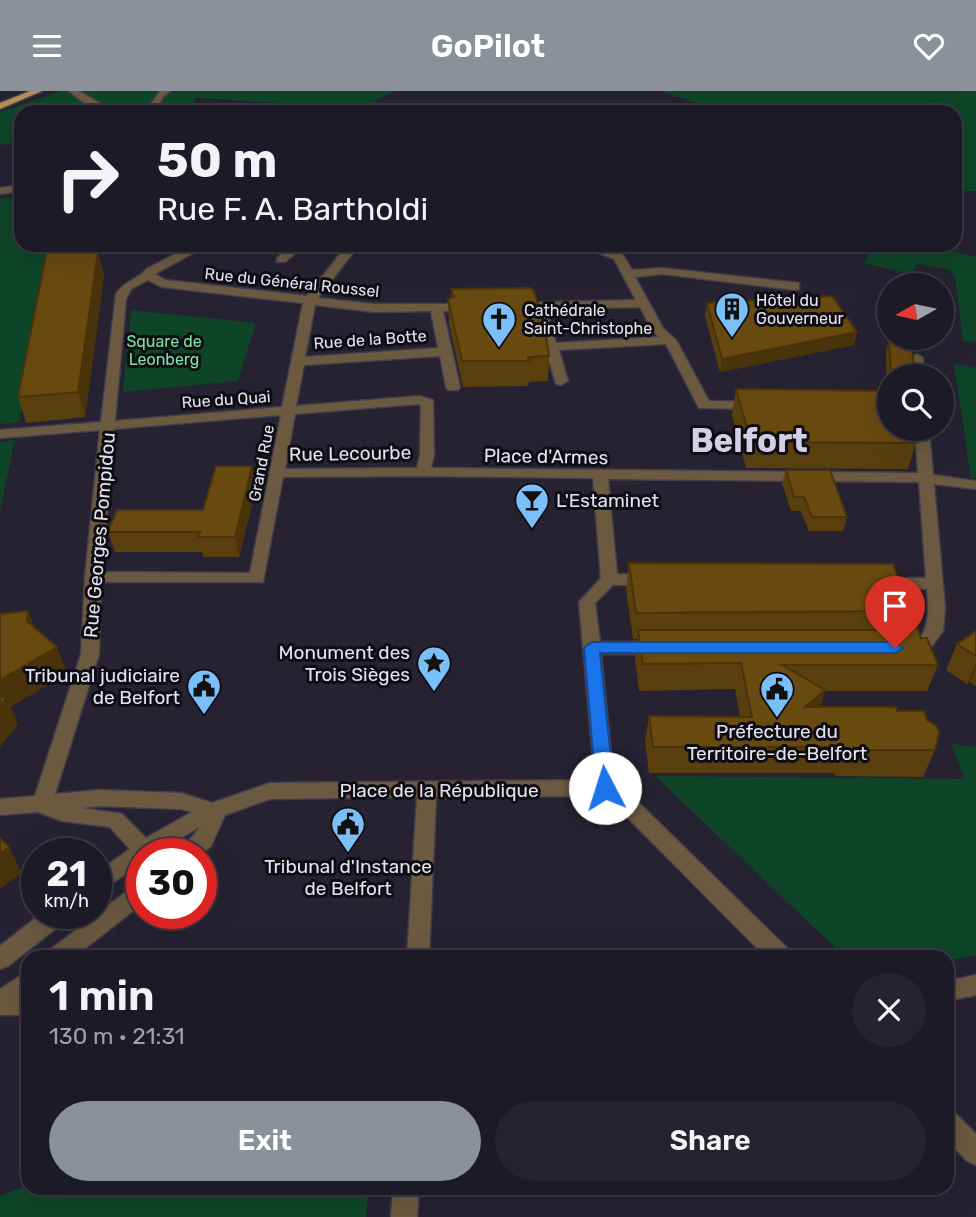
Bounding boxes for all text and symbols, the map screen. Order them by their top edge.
icon: menu [28,27,66,65]
text: GoPilot [431,27,545,65]
icon: heart [910,27,948,65]
text: 50 m [157,131,277,189]
icon: right [42,133,133,224]
text: Rue F. A. Bartholdi [157,190,428,228]
street label: Rue du Général Roussel [204,264,380,301]
north arrow [877,273,954,350]
map controls [877,273,954,441]
building icon: Hôtel du Gouverneur [713,290,751,339]
place label: Hôtel du Gouverneur [756,291,844,328]
church icon: Cathédrale Saint-Christophe [480,300,518,349]
place label: Cathédrale Saint-Christophe [524,301,652,338]
street label: Rue de la Botte [313,326,427,353]
park label: Square de Leonberg [126,332,202,369]
button: search [877,364,954,441]
street label: Rue du Quai [181,387,271,412]
district label: Belfort [690,421,808,460]
street label: Grand Rue [245,423,278,503]
street label: Rue Georges Pompidou [79,431,120,639]
street label: Rue Lecourbe [289,441,411,466]
street label: Place d'Armes [484,444,608,469]
bar icon: L'Estaminet [513,481,551,530]
place label: L'Estaminet [556,489,660,512]
pin [865,576,925,648]
icon: arrive [876,587,914,625]
place label: Monument des Trois Sièges [278,641,410,686]
place icon: Monument des Trois Sièges [415,644,453,693]
place label: Tribunal judiciaire de Belfort [25,664,181,709]
public building icon: Tribunal judiciaire de Belfort [185,667,223,716]
public building icon: Préfecture du Territoire-de-Belfort [758,670,796,719]
place label: Préfecture du Territoire-de-Belfort [687,720,868,765]
position arrow [568,751,642,825]
street label: Place de la République [339,779,539,802]
public building icon: Tribunal d'Instance de Belfort [329,805,367,854]
speed limit sign: 30 [126,838,217,929]
text: 21 [46,853,87,895]
place label: Tribunal d'Instance de Belfort [264,855,432,900]
text: km/h [44,890,89,912]
text: 1 min [49,971,155,1021]
button: close [852,973,926,1047]
text: 130 m · 21:31 [49,1022,185,1050]
button: Exit [49,1101,481,1181]
button: Share [495,1101,926,1181]

